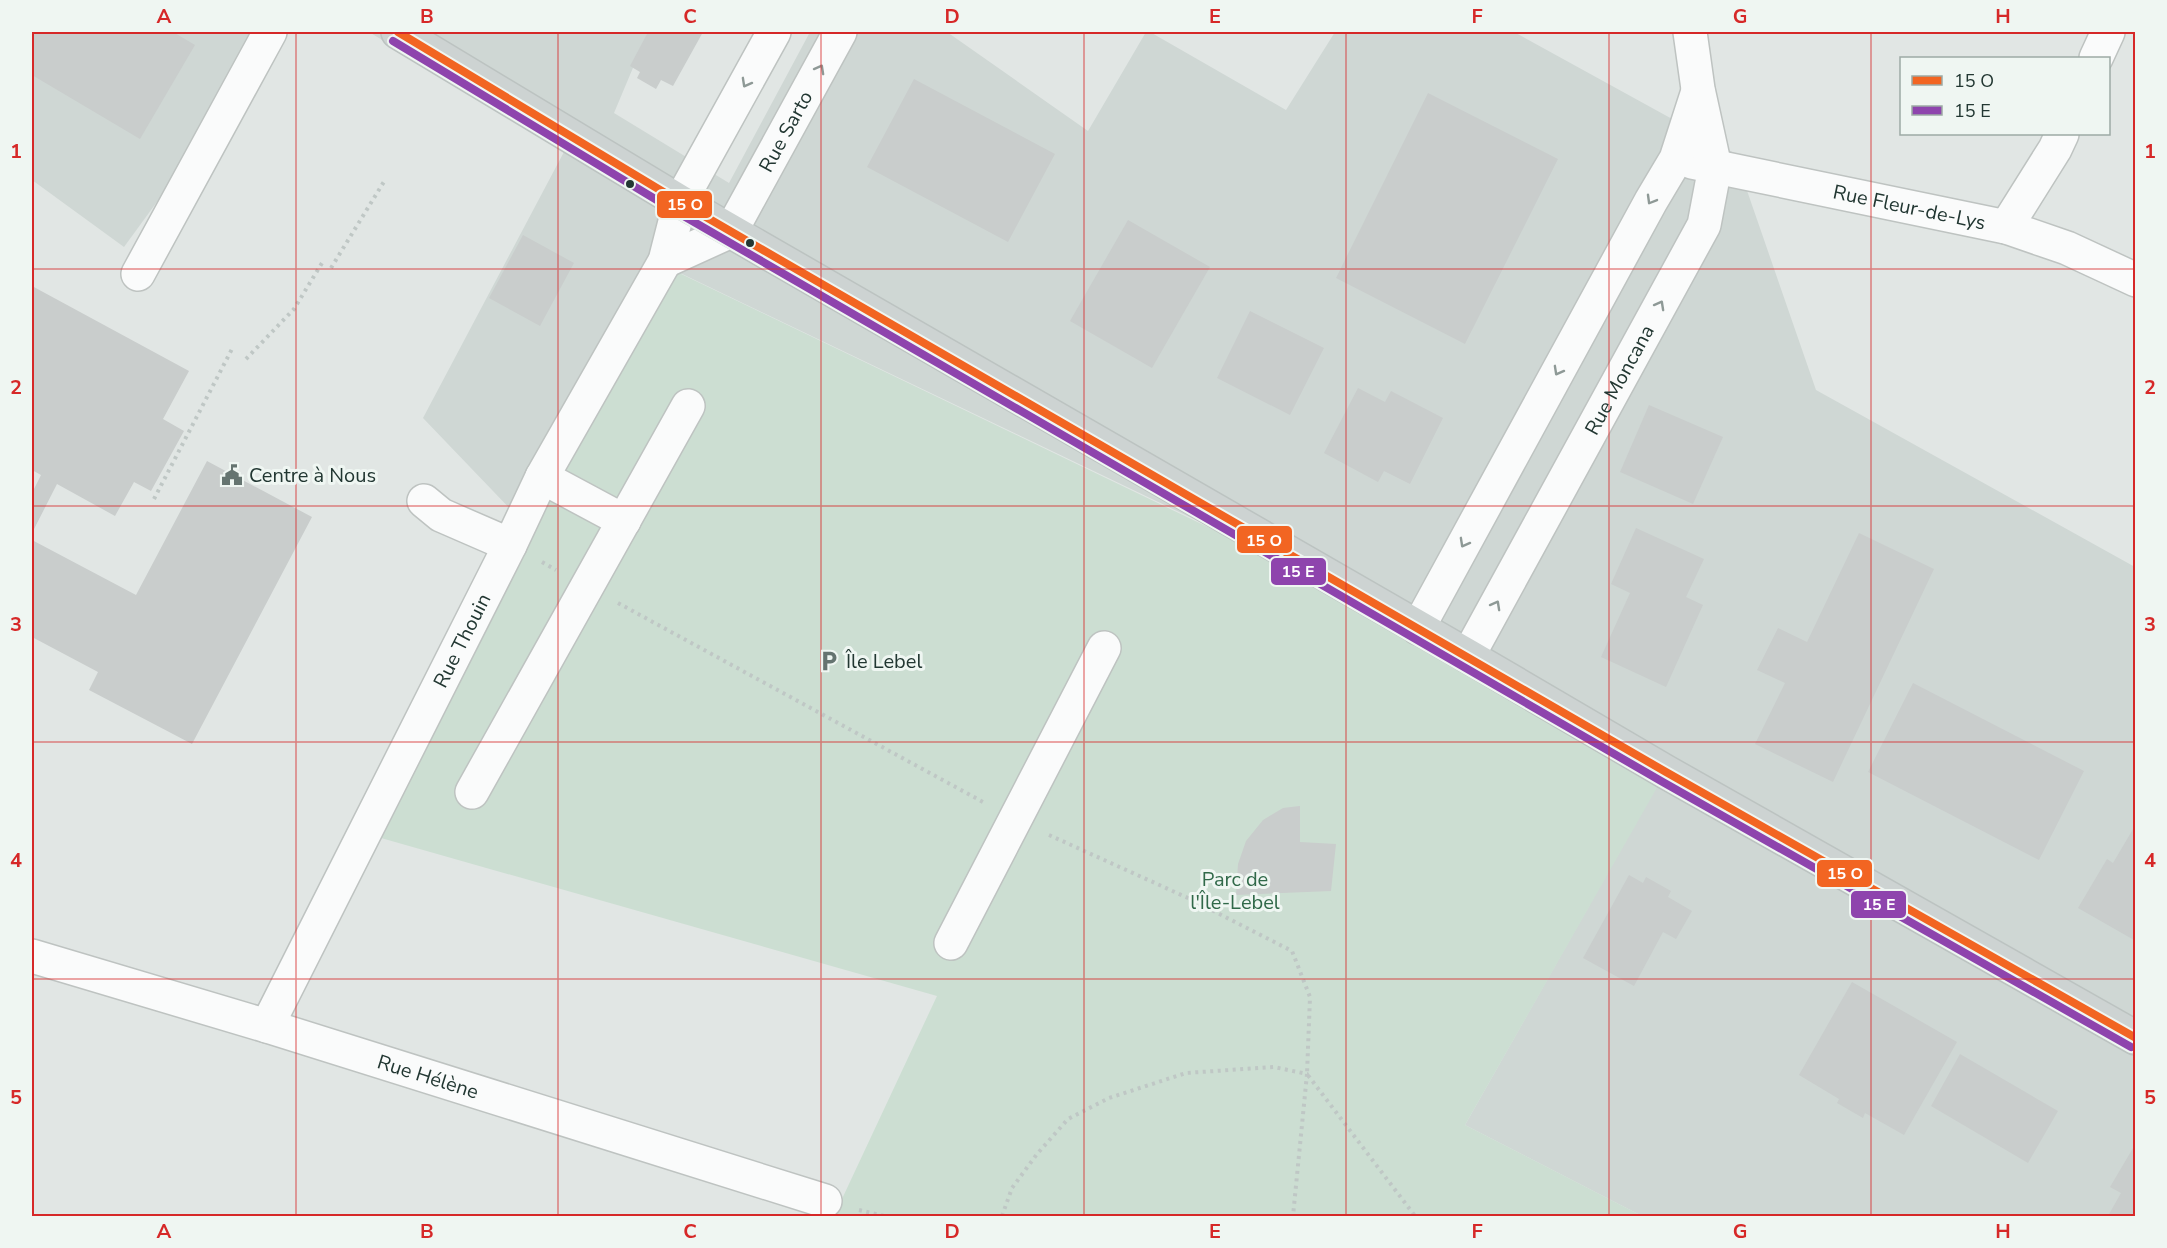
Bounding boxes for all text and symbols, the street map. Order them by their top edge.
text: A [157,3,172,30]
text: B [420,3,434,30]
text: C [683,3,697,30]
text: D [944,3,960,30]
text: E [1209,3,1221,30]
text: F [1471,3,1483,30]
text: G [1733,3,1747,30]
text: H [1995,3,2011,30]
legend [1900,57,2110,135]
one-way arrow [813,64,824,75]
text: 15 O [1954,69,1994,93]
one-way arrow [742,76,753,87]
street label: Rue Sarto [752,86,819,177]
text: 15 E [1954,99,1991,123]
text: 1 [10,138,22,165]
text: 1 [2144,138,2156,165]
unlabelled marker [624,178,636,190]
street label: Rue Fleur-de-Lys [1831,178,1988,236]
line badge: 15 O [656,190,713,219]
text: 15 O [667,194,703,216]
one-way arrow [1647,194,1658,204]
unlabelled marker [744,237,756,249]
one-way arrow [1653,300,1664,311]
street label: Rue Moncana [1578,320,1660,440]
one-way arrow [1554,365,1565,376]
text: 2 [10,374,22,401]
text: 2 [2144,374,2156,401]
place label: Centre à Nous [249,462,376,489]
public building icon: Centre à Nous [220,463,244,487]
line badge: 15 O [1236,525,1293,554]
text: 15 O [1246,530,1282,552]
one-way arrow [1460,536,1471,547]
line badge: 15 E [1270,557,1327,586]
text: 15 E [1281,561,1315,583]
street label: Rue Thouin [427,589,497,692]
one-way arrow [1489,600,1500,611]
text: 3 [10,611,22,638]
text: 3 [2144,611,2156,638]
place label: Île Lebel [845,648,922,675]
parking icon: Île Lebel [817,649,841,673]
text: 4 [10,847,22,874]
text: 4 [2144,847,2156,874]
line badge: 15 O [1816,859,1873,888]
text: 15 O [1827,863,1863,885]
park label: Parc de l'Île-Lebel [1190,866,1280,916]
line badge: 15 E [1850,890,1907,919]
text: 15 E [1862,894,1896,916]
street label: Rue Hélène [374,1048,482,1105]
text: 5 [10,1084,22,1111]
text: 5 [2144,1084,2156,1111]
text: A [157,1218,172,1245]
text: B [420,1218,434,1245]
text: C [683,1218,697,1245]
text: D [944,1218,960,1245]
text: E [1209,1218,1221,1245]
text: F [1471,1218,1483,1245]
text: G [1733,1218,1747,1245]
text: H [1995,1218,2011,1245]

